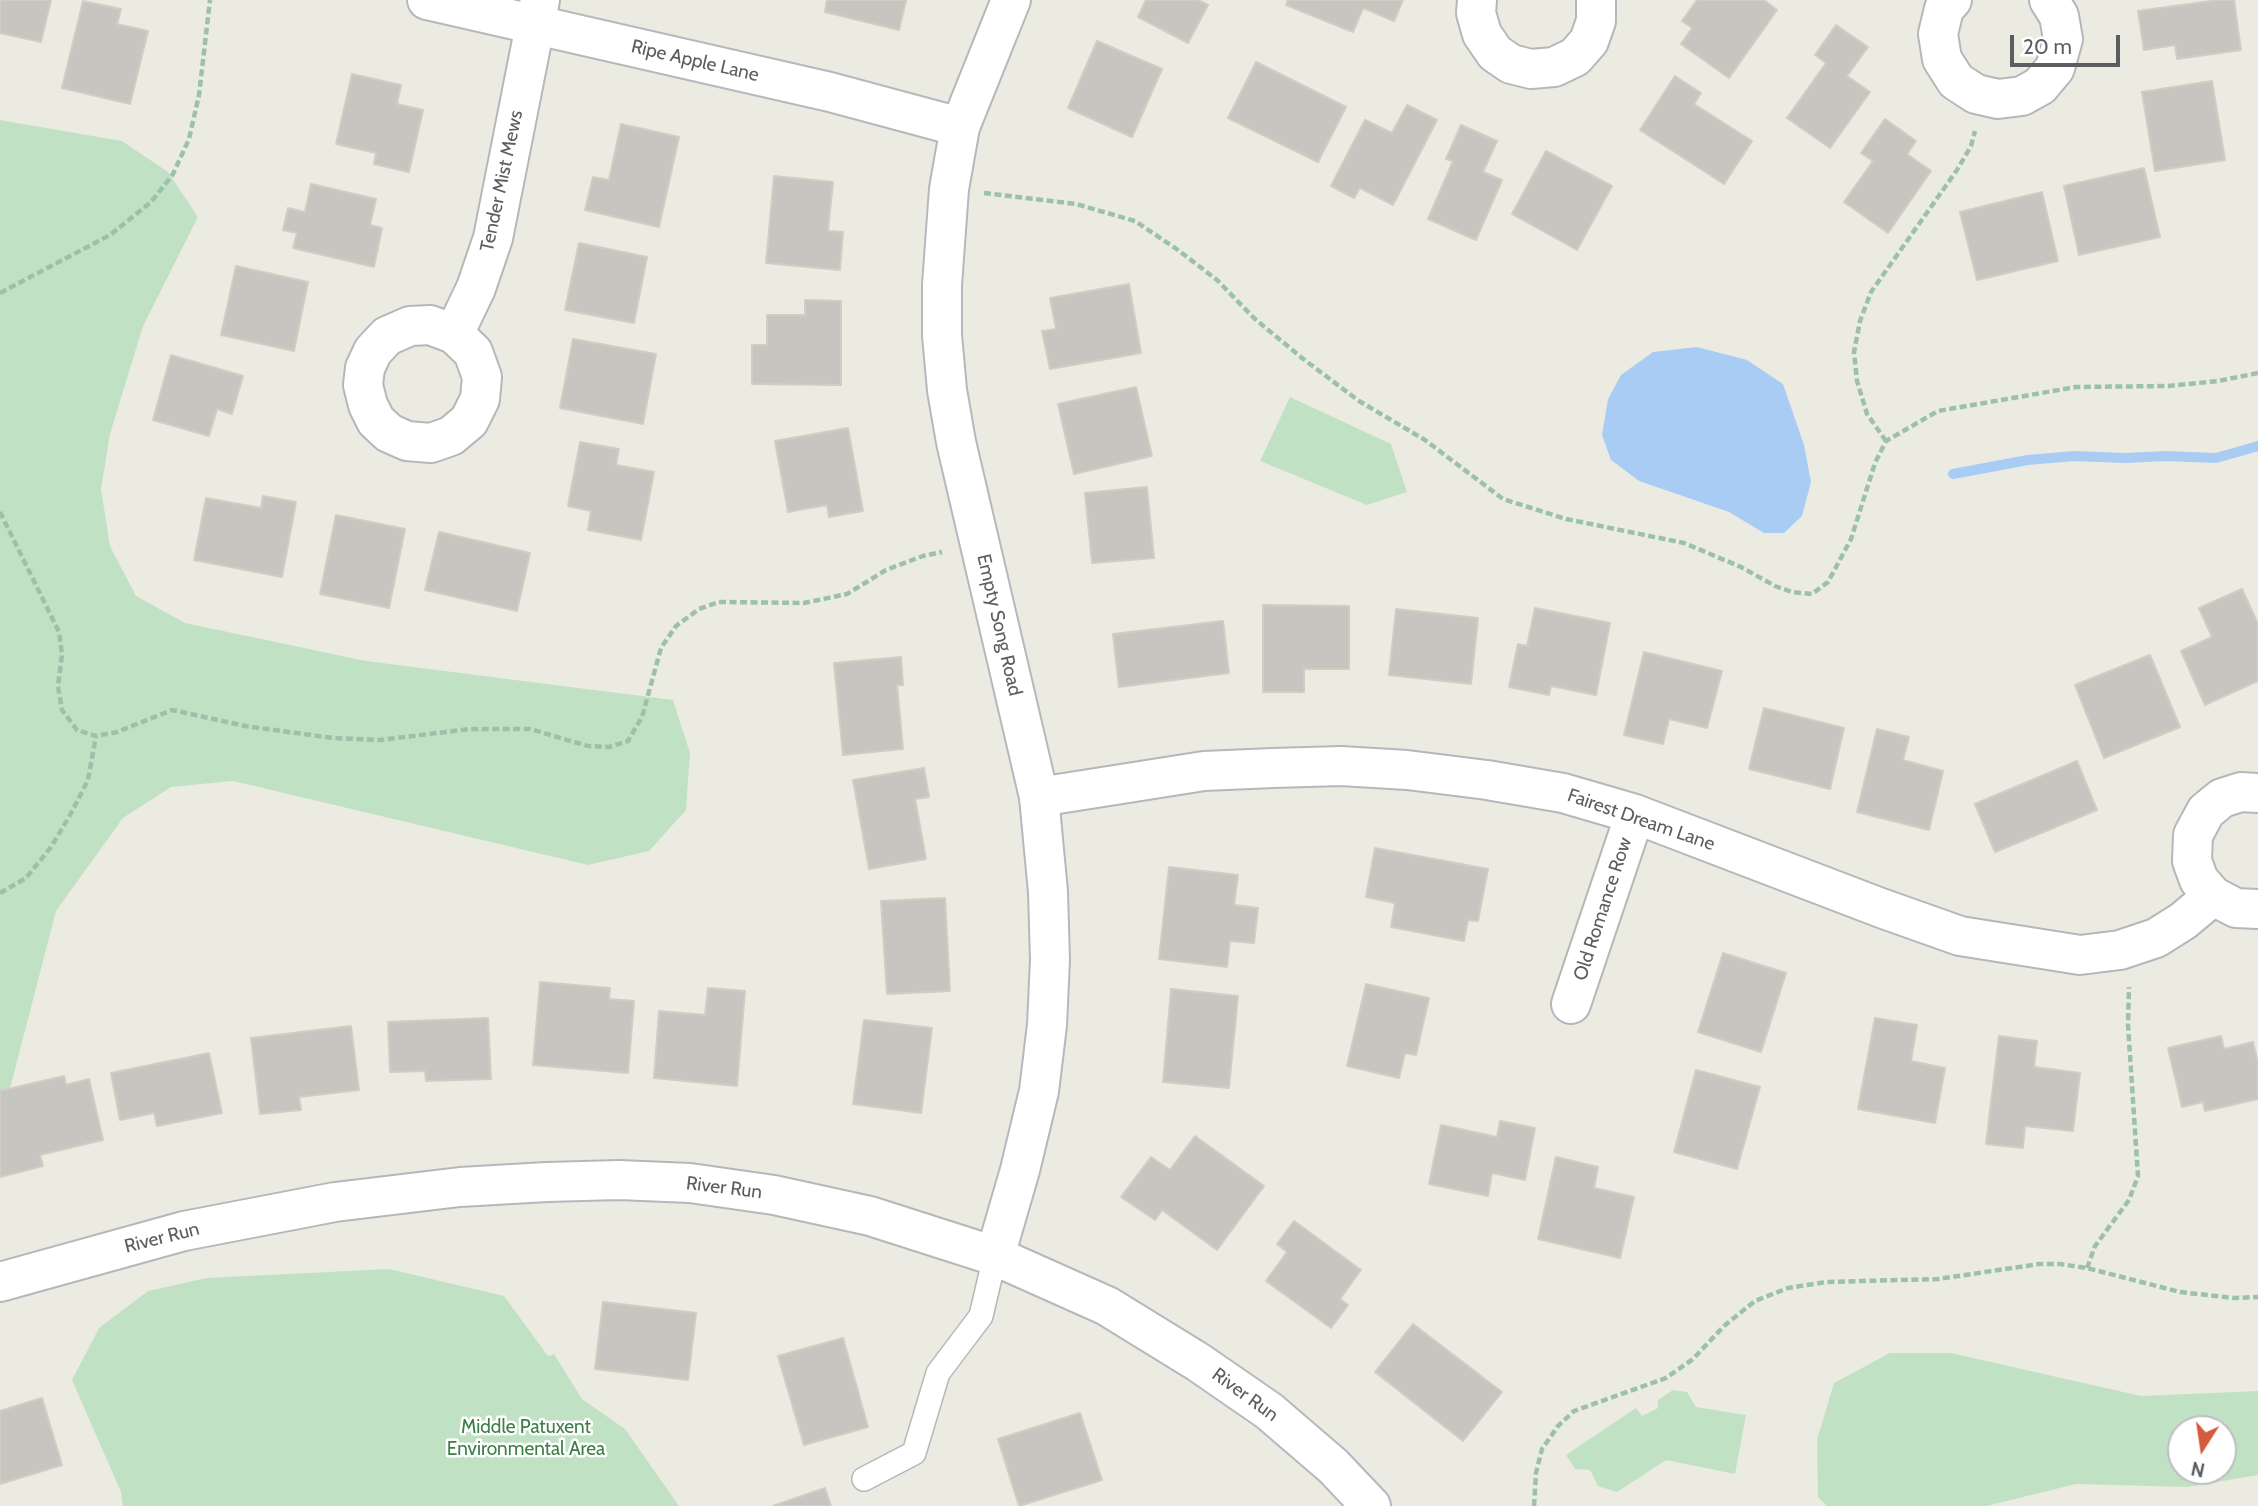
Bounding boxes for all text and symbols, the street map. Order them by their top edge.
scale bar [2013,21,2123,65]
text: 20 m [2023,34,2072,59]
street label: Ripe Apple Lane [629,35,761,87]
street label: Tender Mist Mews [476,108,528,254]
street label: Empty Song Road [972,552,1026,698]
street label: Fairest Dream Lane [1564,784,1718,856]
street label: Old Romance Row [1569,834,1637,984]
street label: River Run [685,1172,763,1204]
street label: River Run [122,1218,202,1258]
street label: River Run [1207,1363,1283,1427]
north arrow [2167,1415,2237,1485]
park label: Middle Patuxent Environmental Area [447,1416,605,1460]
text: N [2189,1456,2207,1482]

